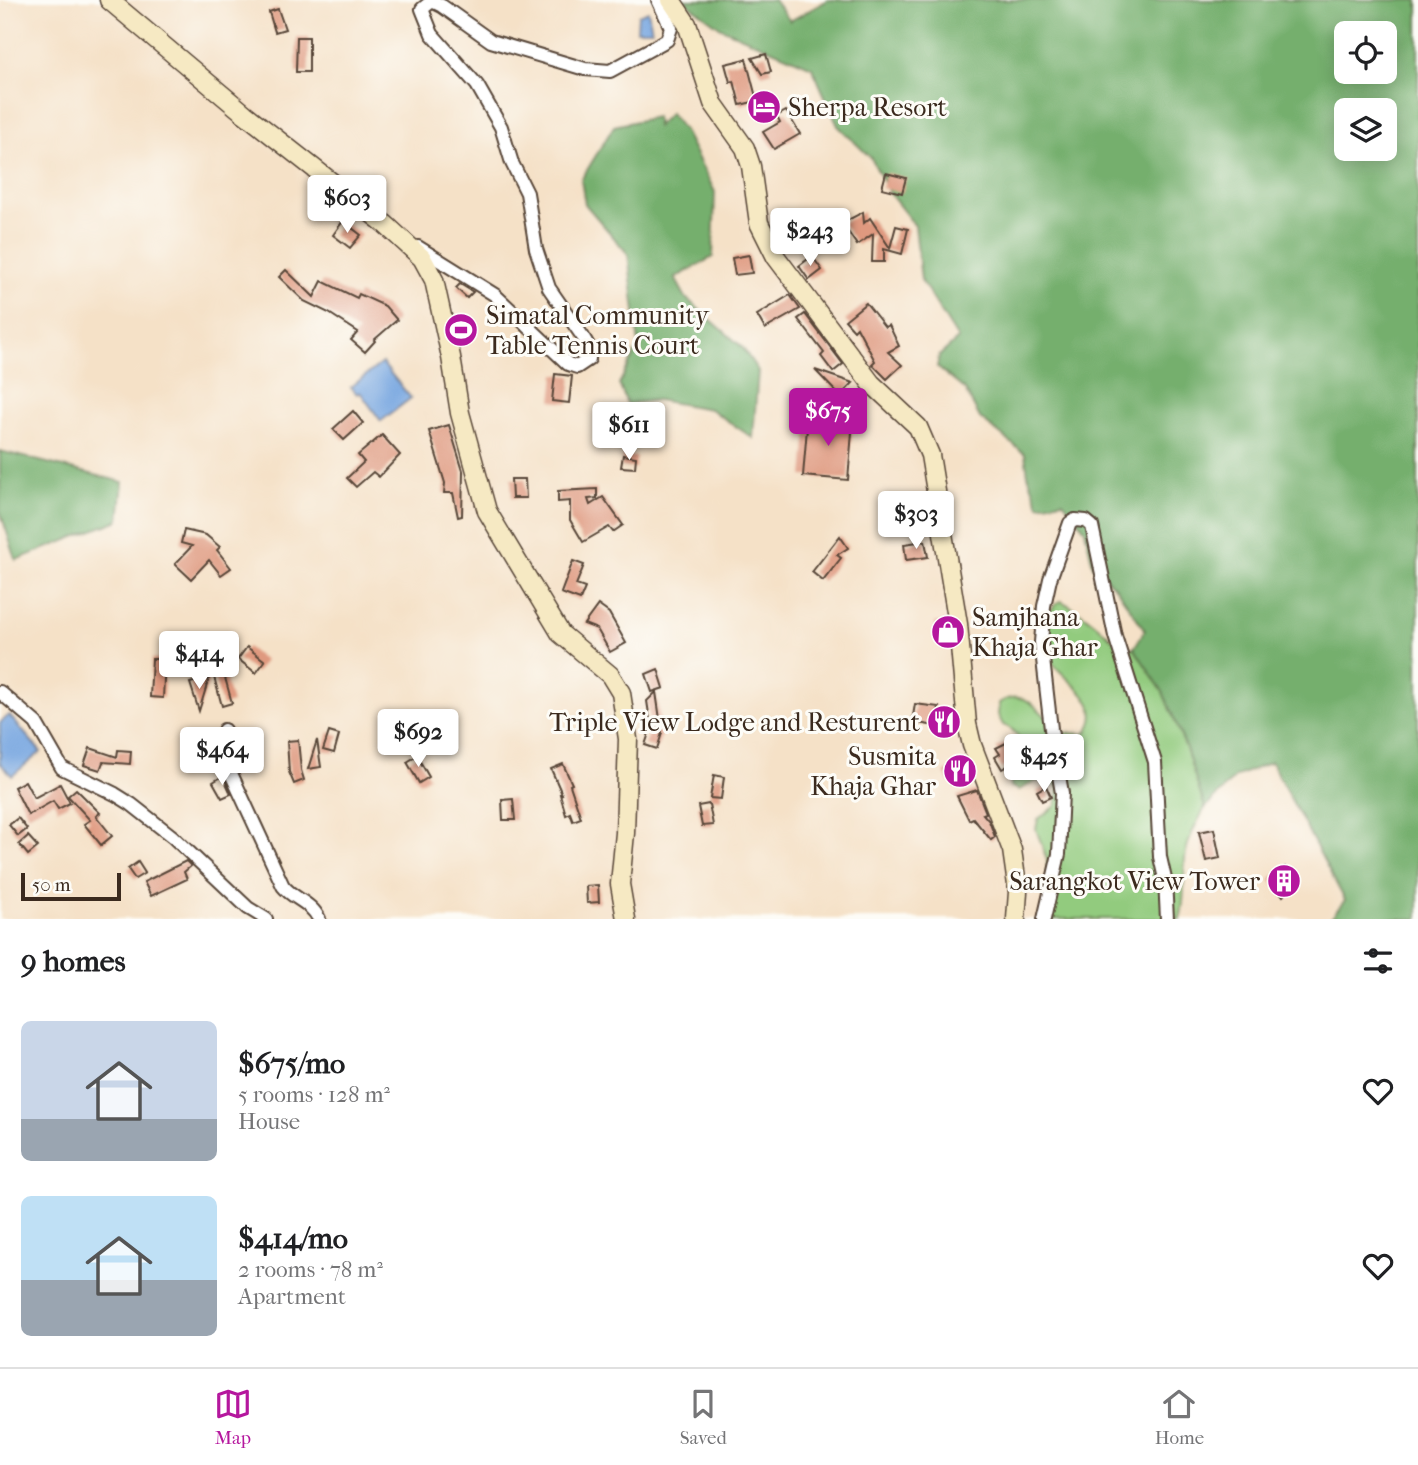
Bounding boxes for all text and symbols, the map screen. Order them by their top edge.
map controls [1334,21,1397,161]
button: locate [1334,21,1397,84]
hotel icon: Sherpa Resort [745,88,783,126]
place label: Sherpa Resort [788,92,947,123]
button: layers [1334,98,1397,161]
pin: $603 [306,176,388,235]
text: $603 [323,184,371,211]
pin: $243 [769,208,851,268]
text: $243 [786,217,834,244]
place label: Simatal Community Table Tennis Court [486,300,710,361]
sports icon: Simatal Community Table Tennis Court [442,311,480,349]
pin: $675 [787,388,869,448]
text: $675 [805,397,851,424]
pin: $611 [588,402,670,462]
text: $611 [608,411,650,438]
pin: $303 [875,491,957,551]
text: $303 [894,500,938,527]
place label: Samjhana Khaja Ghar [972,602,1098,663]
shop icon: Samjhana Khaja Ghar [929,613,967,651]
pin: $414 [158,632,240,691]
text: $414 [175,640,223,667]
restaurant icon: Triple View Lodge and Resturent [925,703,963,741]
place label: Triple View Lodge and Resturent [549,707,921,738]
pin: $692 [377,710,459,769]
text: $692 [394,718,443,745]
pin: $464 [181,728,263,787]
pin: $425 [1003,734,1085,794]
text: $464 [196,736,248,763]
place label: Susmita Khaja Ghar [810,741,937,802]
text: $425 [1020,743,1068,770]
restaurant icon: Susmita Khaja Ghar [941,752,979,790]
building icon: Sarangkot View Tower [1265,862,1303,900]
place label: Sarangkot View Tower [1009,866,1260,897]
scale bar [21,870,121,902]
text: 50 m [32,874,71,896]
icon: filters [1359,942,1397,980]
text: 9 homes [21,944,126,979]
text: $675/mo [238,1046,345,1081]
icon: home [77,1049,161,1133]
icon: heart [1359,1072,1397,1110]
text: 5 rooms · 128 m² [238,1081,390,1108]
text: House [238,1108,300,1135]
text: $414/mo [238,1221,348,1256]
icon: home [77,1224,161,1308]
icon: heart [1359,1247,1397,1285]
text: 2 rooms · 78 m² [238,1256,383,1283]
text: Apartment [238,1283,346,1310]
tab: Map [214,1385,252,1449]
tab: Saved [680,1385,727,1449]
tab: Home [1155,1385,1204,1449]

